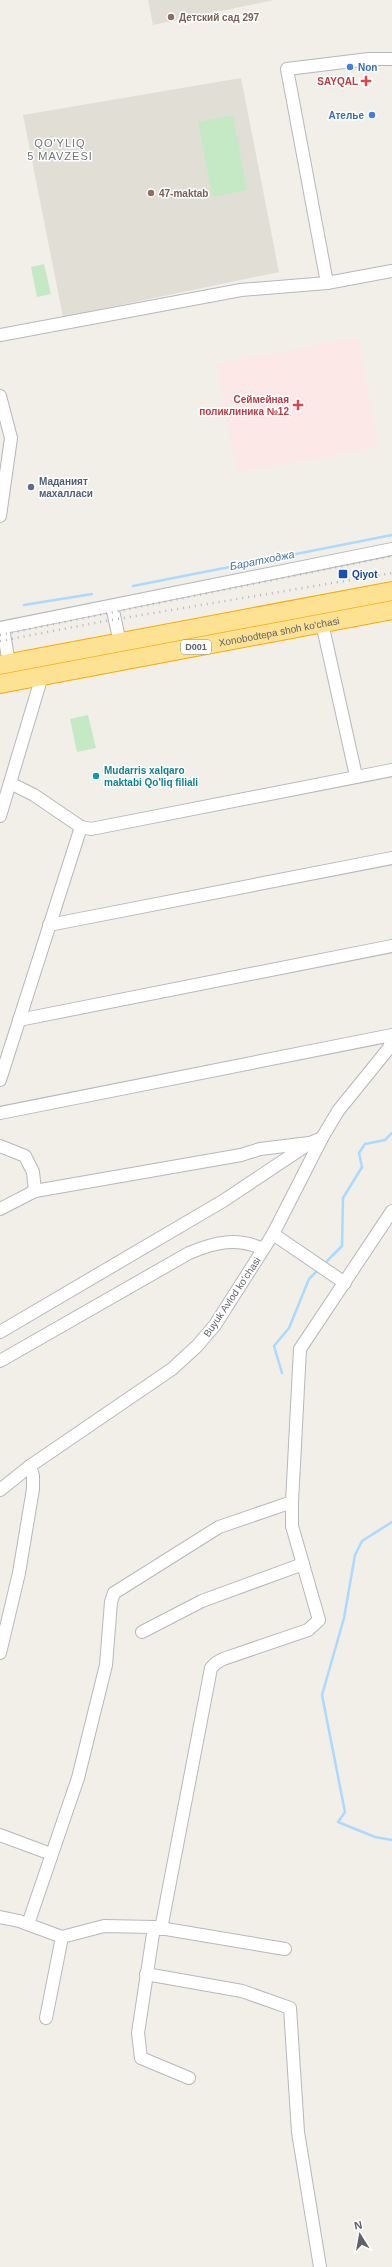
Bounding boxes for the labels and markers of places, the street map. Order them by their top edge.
marker: Детский сад 297 [166,12,176,22]
place label: Детский сад 297 [179,12,260,23]
marker: Non [345,62,355,72]
place label: Non [358,62,377,73]
place label: SAYQAL [317,76,358,87]
marker: SAYQAL [361,76,371,86]
place label: Ателье [328,110,364,121]
marker: Ателье [367,110,377,120]
marker: 47-maktab [146,188,156,198]
place label: 47-maktab [159,188,208,199]
place label: Сеймейная поликлиника №12 [199,394,289,417]
marker: Сеймейная поликлиника №12 [292,399,304,411]
place label: Маданият махалласи [39,476,93,499]
marker: Маданият махалласи [26,482,36,492]
marker: Qiyot [337,568,349,580]
place label: Qiyot [352,569,378,580]
place label: Mudarris xalqaro maktabi Qo'liq filiali [104,765,198,788]
marker: Mudarris xalqaro maktabi Qo'liq filiali [91,771,101,781]

